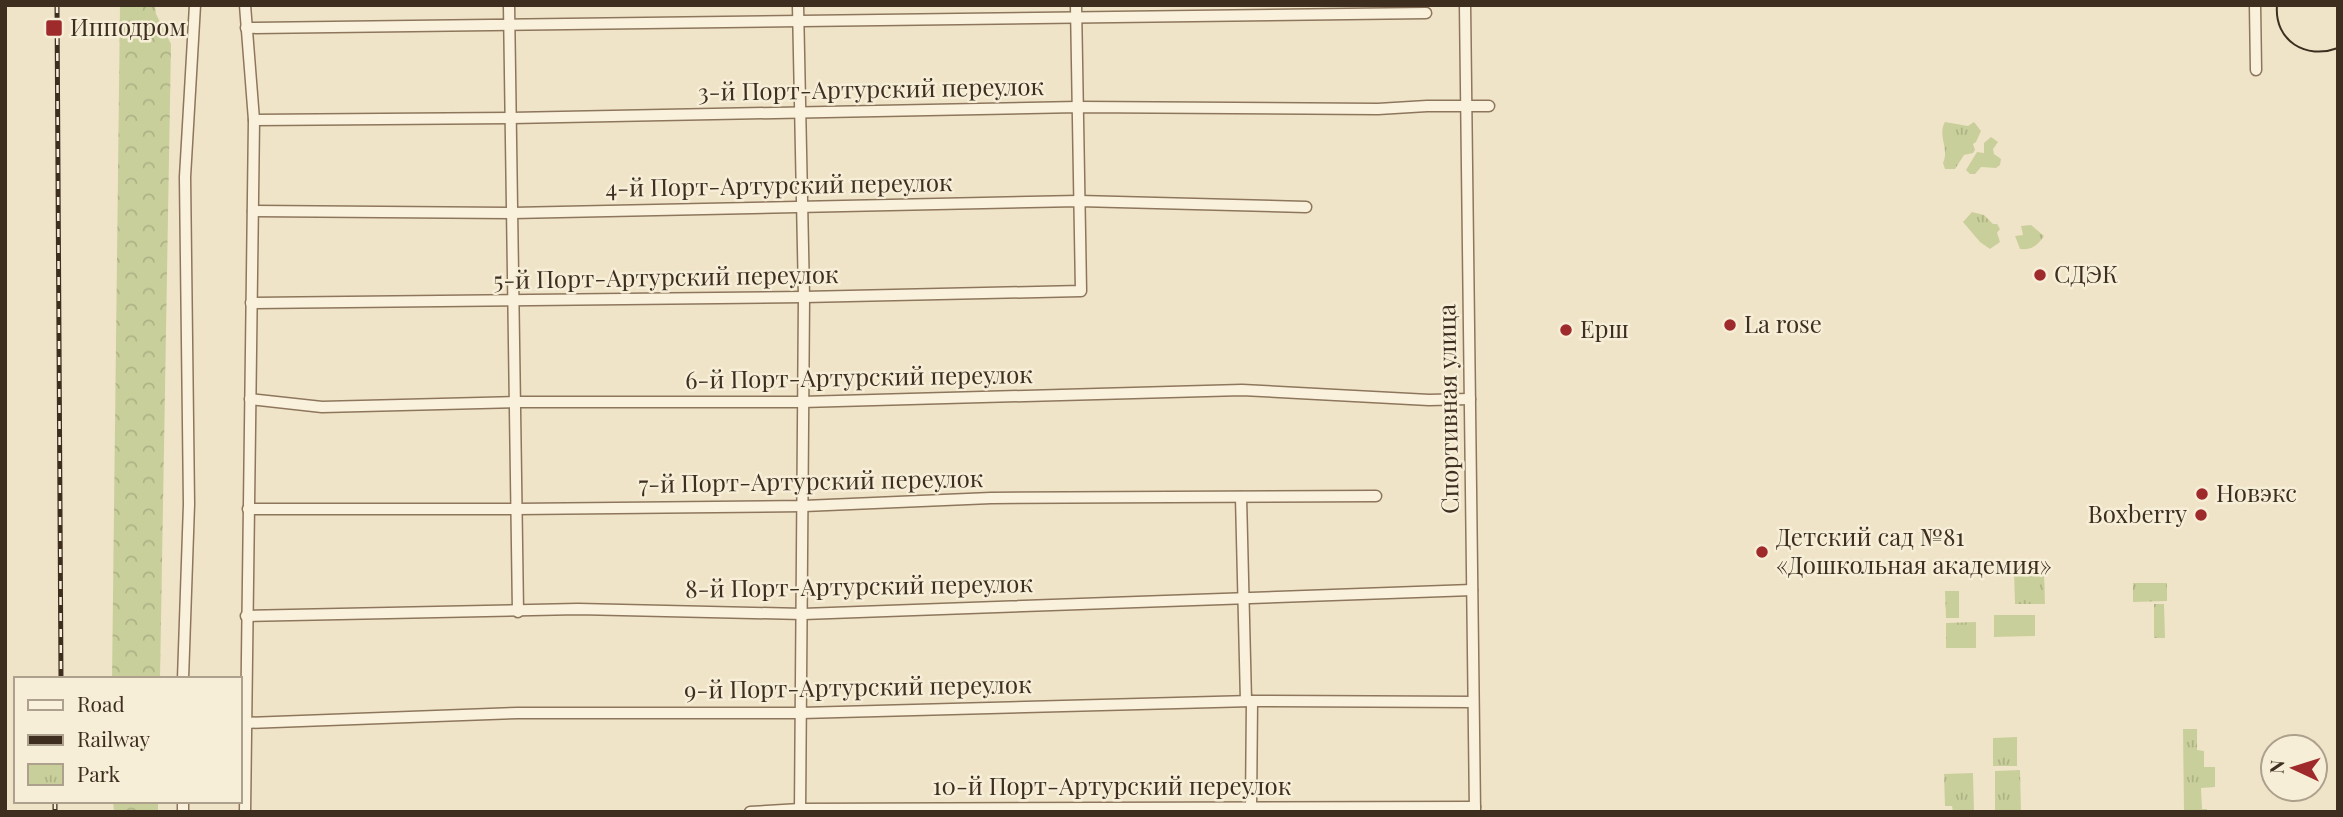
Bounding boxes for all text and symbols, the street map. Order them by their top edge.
place label: Ипподром [70,10,186,42]
marker: Ипподром [44,18,64,38]
street label: 3-й Порт-Артурский переулок [698,69,1045,107]
street label: 4-й Порт-Артурский переулок [605,165,953,203]
street label: 5-й Порт-Артурский переулок [493,257,839,295]
place label: СДЭК [2054,257,2118,289]
marker: СДЭК [2032,267,2048,283]
street label: Спортивная улица [1429,304,1465,514]
place label: La rose [1744,307,1822,339]
place label: Ерш [1580,312,1629,344]
marker: La rose [1722,317,1738,333]
marker: Ерш [1558,322,1574,338]
street label: 6-й Порт-Артурский переулок [685,357,1033,395]
street label: 7-й Порт-Артурский переулок [638,461,984,499]
place label: Новэкс [2216,476,2297,508]
marker: Новэкс [2194,486,2210,502]
place label: Boxberry [2088,497,2187,529]
marker: Boxberry [2193,507,2209,523]
place label: Детский сад №81 «Дошкольная академия» [1776,520,2052,580]
marker: Детский сад №81 «Дошкольная академия» [1754,544,1770,560]
street label: 8-й Порт-Артурский переулок [685,566,1033,604]
street label: 9-й Порт-Артурский переулок [684,667,1032,705]
legend [14,677,242,803]
text: Road [77,689,125,717]
text: Railway [77,724,151,752]
north arrow [2259,733,2329,803]
text: Park [77,759,121,787]
text: N [2263,759,2290,774]
street label: 10-й Порт-Артурский переулок [933,769,1292,801]

